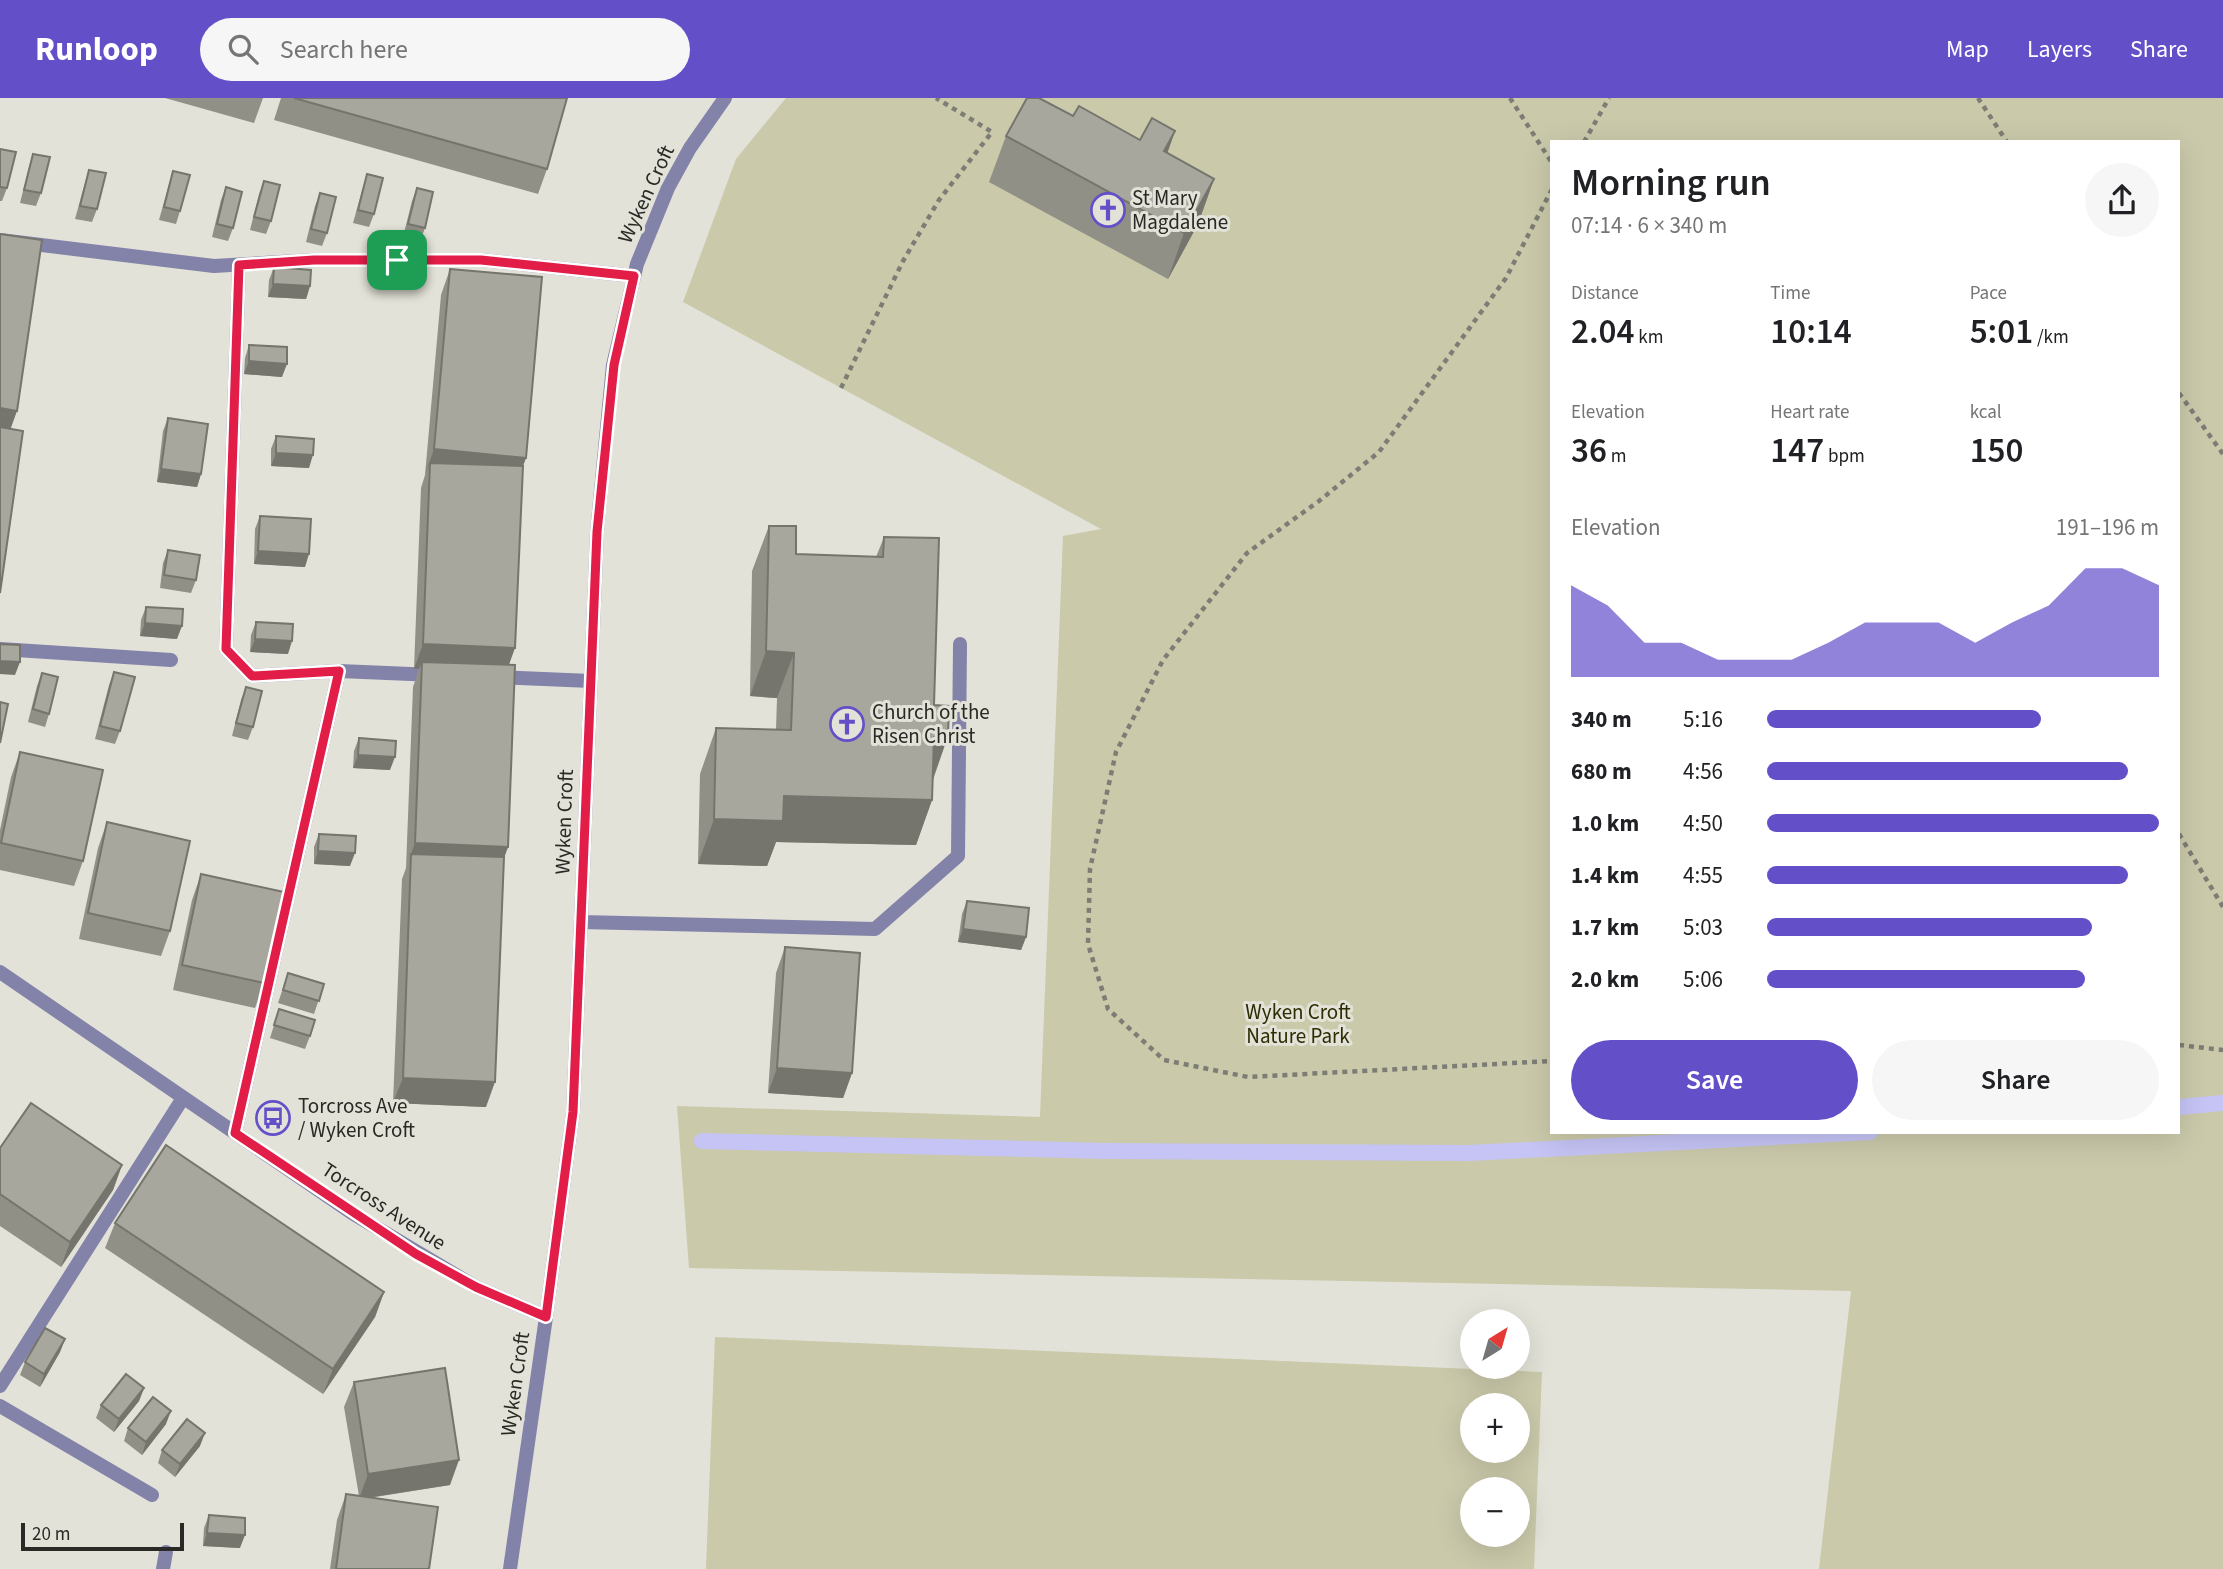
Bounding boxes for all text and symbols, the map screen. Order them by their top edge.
search box [200,18,690,81]
text: Runloop [35,26,158,73]
icon: search [224,30,262,68]
text: Search here [280,31,408,68]
text: Map [1946,32,1989,67]
text: Layers [2027,32,2092,67]
text: Share [2130,32,2188,67]
street label: Wyken Croft [610,139,682,248]
text: Morning run [1571,156,1771,210]
button: share [2085,163,2159,237]
place label: St Mary Magdalene [1132,183,1228,237]
church icon: St Mary Magdalene [1089,191,1127,229]
text: 07:14 · 6 × 340 m [1571,209,1727,242]
pin [367,230,427,290]
icon: arrive [378,241,416,279]
text: Distance [1571,280,1639,307]
text: Time [1770,280,1810,307]
text: Pace [1970,280,2007,307]
text: 2.04 [1571,307,1635,357]
text: 10:14 [1770,307,1852,357]
text: 5:01 [1970,307,2033,357]
text: km [1635,324,1663,351]
text: /km [2033,324,2069,351]
text: Elevation [1571,399,1645,426]
text: Heart rate [1770,399,1849,426]
text: kcal [1970,399,2002,426]
text: 36 [1571,426,1607,476]
text: 147 [1770,426,1824,476]
text: 150 [1970,426,2024,476]
text: m [1607,443,1626,470]
text: bpm [1824,443,1865,470]
text: Elevation [1571,511,1661,544]
text: 191–196 m [2056,511,2159,544]
place label: Church of the Risen Christ [872,697,990,751]
text: 340 m [1571,703,1632,736]
text: 5:16 [1683,703,1723,736]
church icon: Church of the Risen Christ [828,705,866,743]
text: 680 m [1571,755,1632,788]
text: 4:56 [1683,755,1723,788]
street label: Wyken Croft [547,768,581,875]
text: 1.0 km [1571,807,1639,840]
text: 4:50 [1683,807,1723,840]
text: 1.4 km [1571,859,1639,892]
text: 4:55 [1683,859,1723,892]
text: 1.7 km [1571,911,1639,944]
text: 5:03 [1683,911,1723,944]
text: 2.0 km [1571,963,1639,996]
text: 5:06 [1683,963,1723,996]
park label: Wyken Croft Nature Park [1245,997,1351,1051]
button: Save [1571,1040,1858,1120]
button: Share [1872,1040,2159,1120]
place label: Torcross Ave / Wyken Croft [298,1091,415,1145]
bus stop icon: Torcross Ave / Wyken Croft [254,1099,292,1137]
street label: Torcross Avenue [316,1155,452,1257]
north arrow [1460,1309,1530,1379]
map controls [1460,1309,1530,1547]
street label: Wyken Croft [493,1329,537,1438]
button: + [1460,1393,1530,1463]
button: − [1460,1477,1530,1547]
scale bar [21,1520,184,1552]
text: 20 m [32,1521,70,1548]

